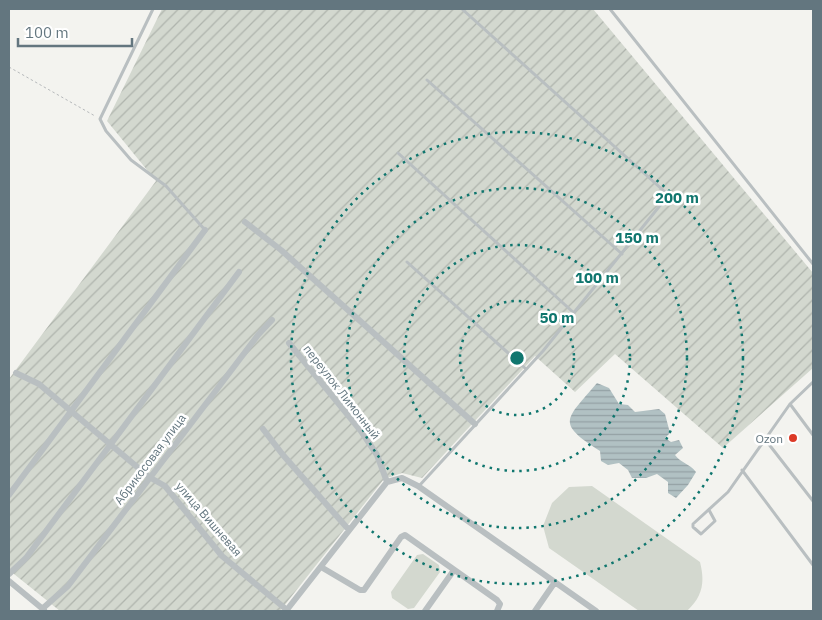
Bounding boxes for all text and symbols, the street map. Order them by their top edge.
scale bar [18,15,131,47]
text: 100 m [25,23,69,42]
text: 200 m [655,188,699,207]
text: 150 m [615,228,659,247]
text: 100 m [575,268,619,287]
text: 50 m [540,308,574,327]
street label: переулок Лимонный [300,342,384,442]
centre of rings [508,349,526,367]
street label: Абрикосовая улица [111,410,189,507]
place label: Ozon [756,431,783,446]
marker: Ozon [787,432,799,444]
street label: улица Вишневая [173,479,245,559]

